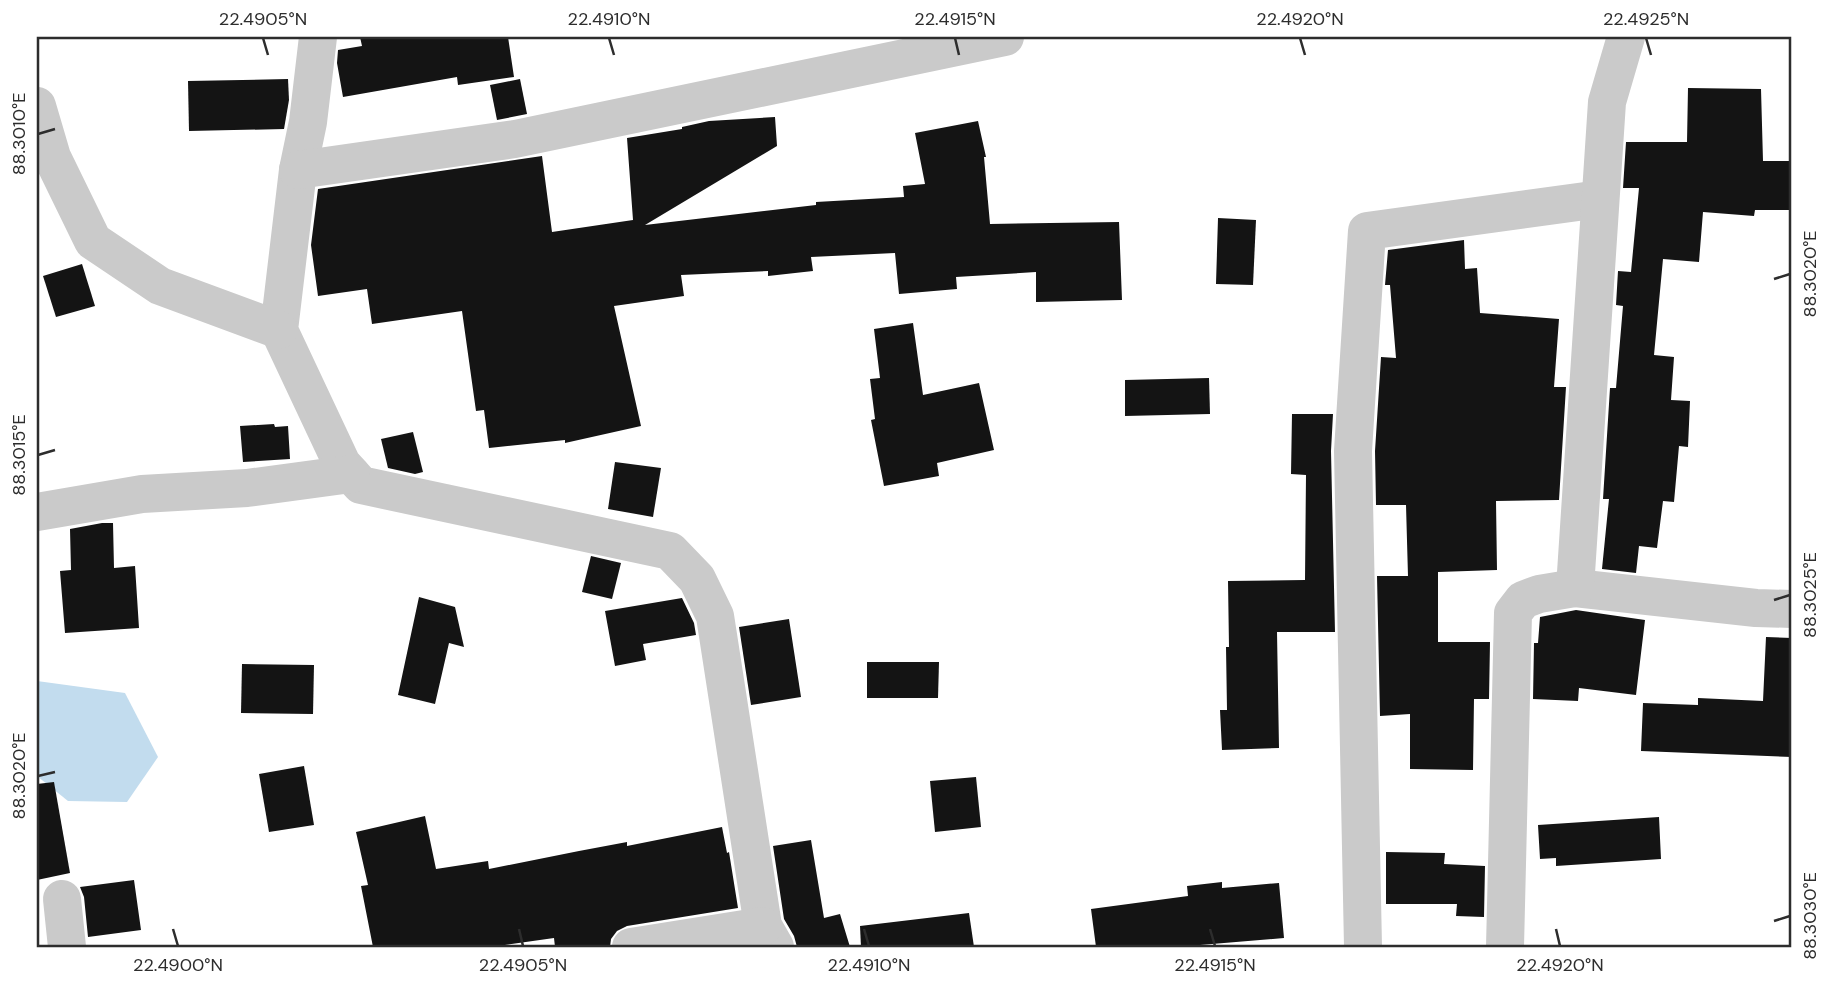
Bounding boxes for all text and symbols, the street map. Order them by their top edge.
text: 22.4905°N [219,7,307,31]
text: 22.4910°N [568,7,650,31]
text: 22.4915°N [914,7,996,31]
text: 22.4920°N [1256,7,1344,31]
text: 22.4925°N [1603,7,1689,31]
text: 88.3010°E [7,93,31,175]
text: 88.3020°E [1798,230,1822,318]
text: 88.3015°E [7,414,31,496]
text: 88.3025°E [1798,552,1822,638]
text: 88.3020°E [7,732,31,820]
text: 88.3030°E [1798,872,1822,960]
text: 22.4900°N [133,953,223,977]
text: 22.4905°N [479,953,567,977]
text: 22.4910°N [828,953,910,977]
text: 22.4915°N [1174,953,1256,977]
text: 22.4920°N [1516,953,1604,977]

